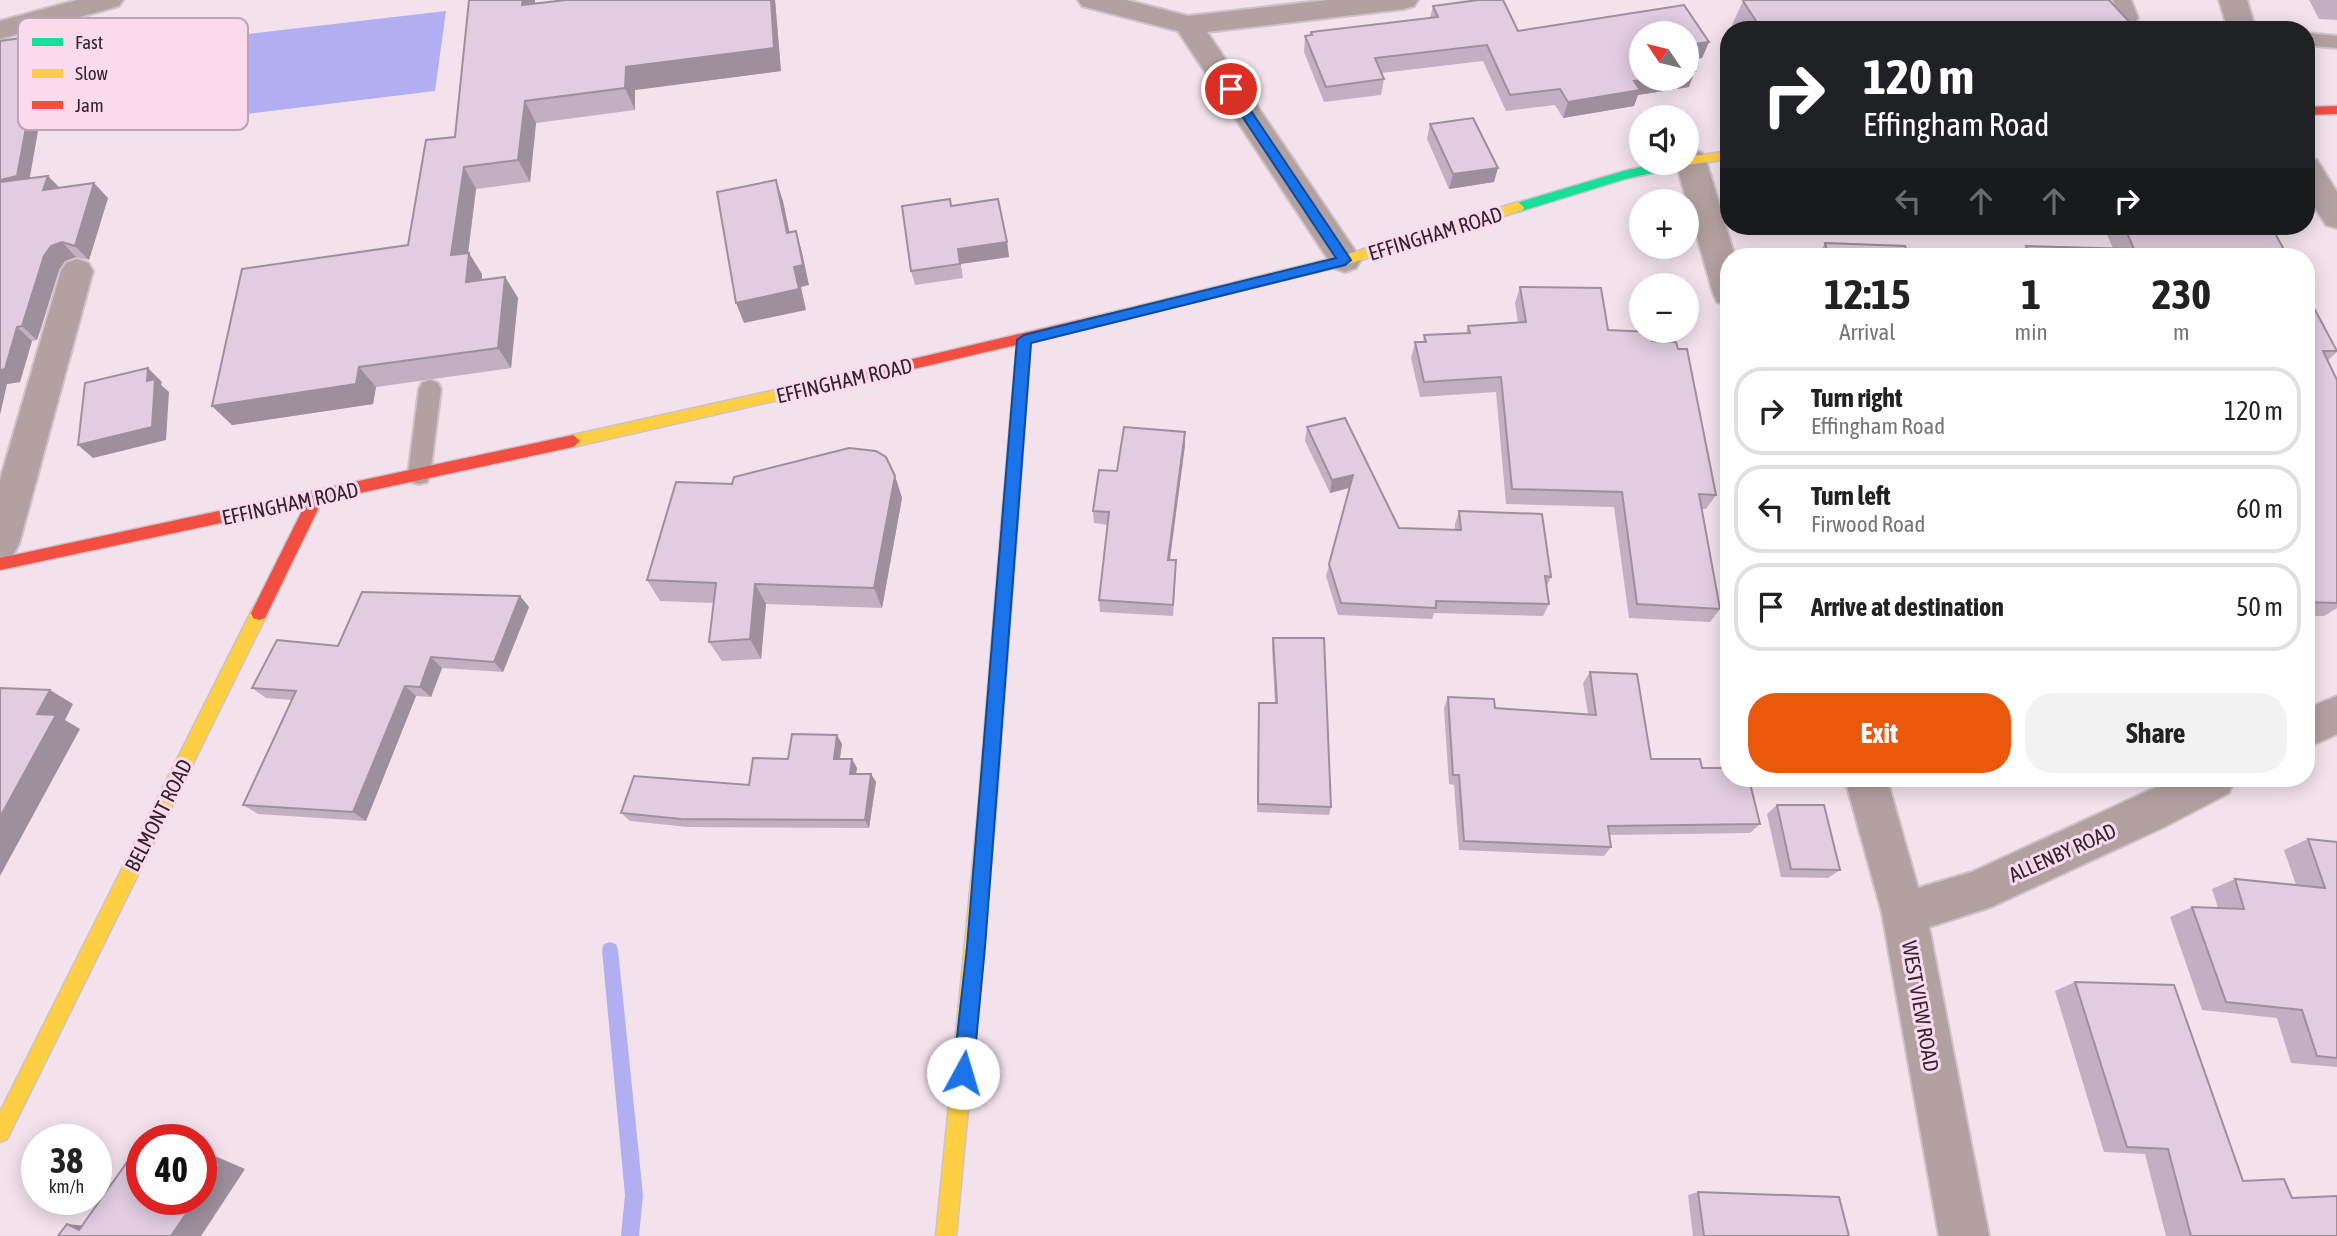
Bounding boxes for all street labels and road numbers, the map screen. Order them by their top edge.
street label: EFFINGHAM ROAD [1365,201,1505,265]
street label: EFFINGHAM ROAD [774,353,914,407]
street label: EFFINGHAM ROAD [220,477,360,529]
street label: BELMONT ROAD [120,755,196,875]
street label: ALLENBY ROAD [2005,818,2119,886]
street label: WEST VIEW ROAD [1898,939,1944,1073]

